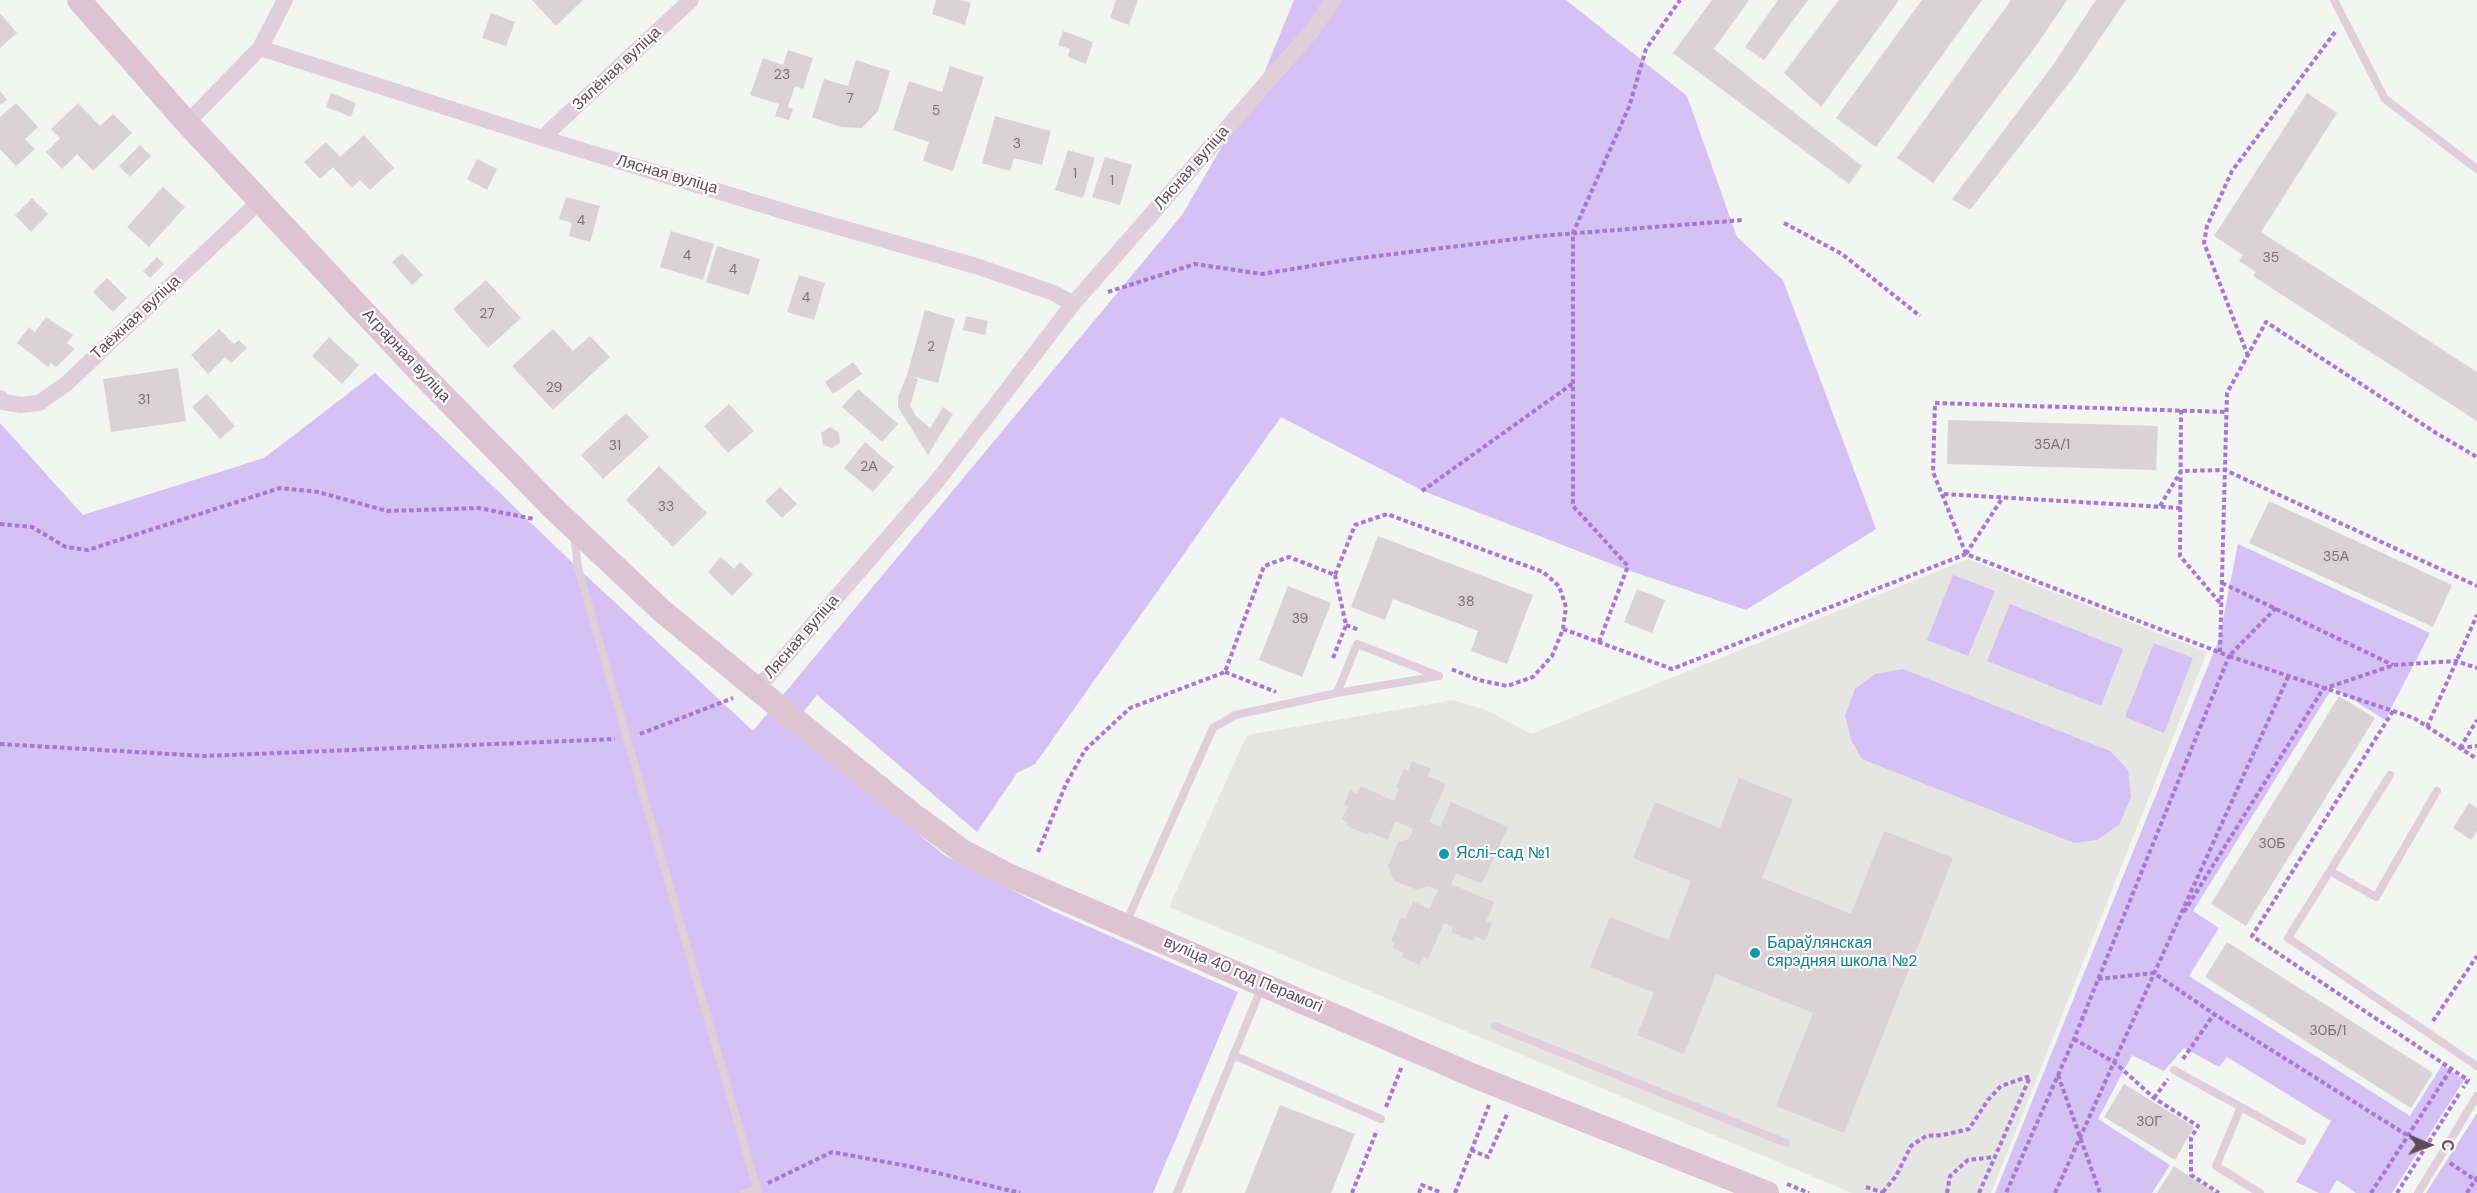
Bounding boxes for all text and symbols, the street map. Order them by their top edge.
street label: Зялёная вуліца [569,23,665,115]
house number: 23 [774,67,790,83]
house number: 7 [846,91,854,107]
house number: 5 [932,103,940,119]
street label: Лясная вуліца [1150,122,1234,214]
house number: 3 [1013,136,1021,152]
street label: Лясная вуліца [614,151,720,199]
house number: 1 [1073,166,1077,182]
house number: 1 [1110,173,1114,189]
house number: 4 [577,213,585,229]
house number: 4 [683,248,691,264]
house number: 35 [2263,250,2279,266]
house number: 4 [729,262,737,278]
street label: Таёжная вуліца [87,272,185,364]
house number: 4 [802,290,810,306]
street label: Аграрная вуліца [358,305,454,407]
house number: 27 [479,306,495,322]
house number: 2 [927,339,935,355]
house number: 29 [546,380,562,396]
house number: 31 [138,392,150,408]
house number: 35А/1 [2034,437,2070,453]
house number: 31 [609,438,621,454]
house number: 2А [860,459,878,475]
house number: 33 [658,499,674,515]
house number: 35А [2323,549,2349,565]
street label: Лясная вуліца [760,591,844,683]
house number: 38 [1458,594,1474,610]
house number: 39 [1292,611,1308,627]
house number: 30Б [2258,836,2286,852]
place label: Яслі-сад №1 [1456,844,1550,864]
marker: Яслі-сад №1 [1437,847,1451,861]
street label: вуліца 40 год Перамогі [1161,933,1325,1017]
place label: Бараўлянская сярэдняя школа №2 [1767,934,1918,972]
marker: Бараўлянская сярэдняя школа №2 [1748,946,1762,960]
house number: 30Б/1 [2310,1023,2346,1039]
house number: 30Г [2136,1114,2162,1130]
north arrow [2399,1115,2459,1175]
text: С [2437,1139,2458,1151]

